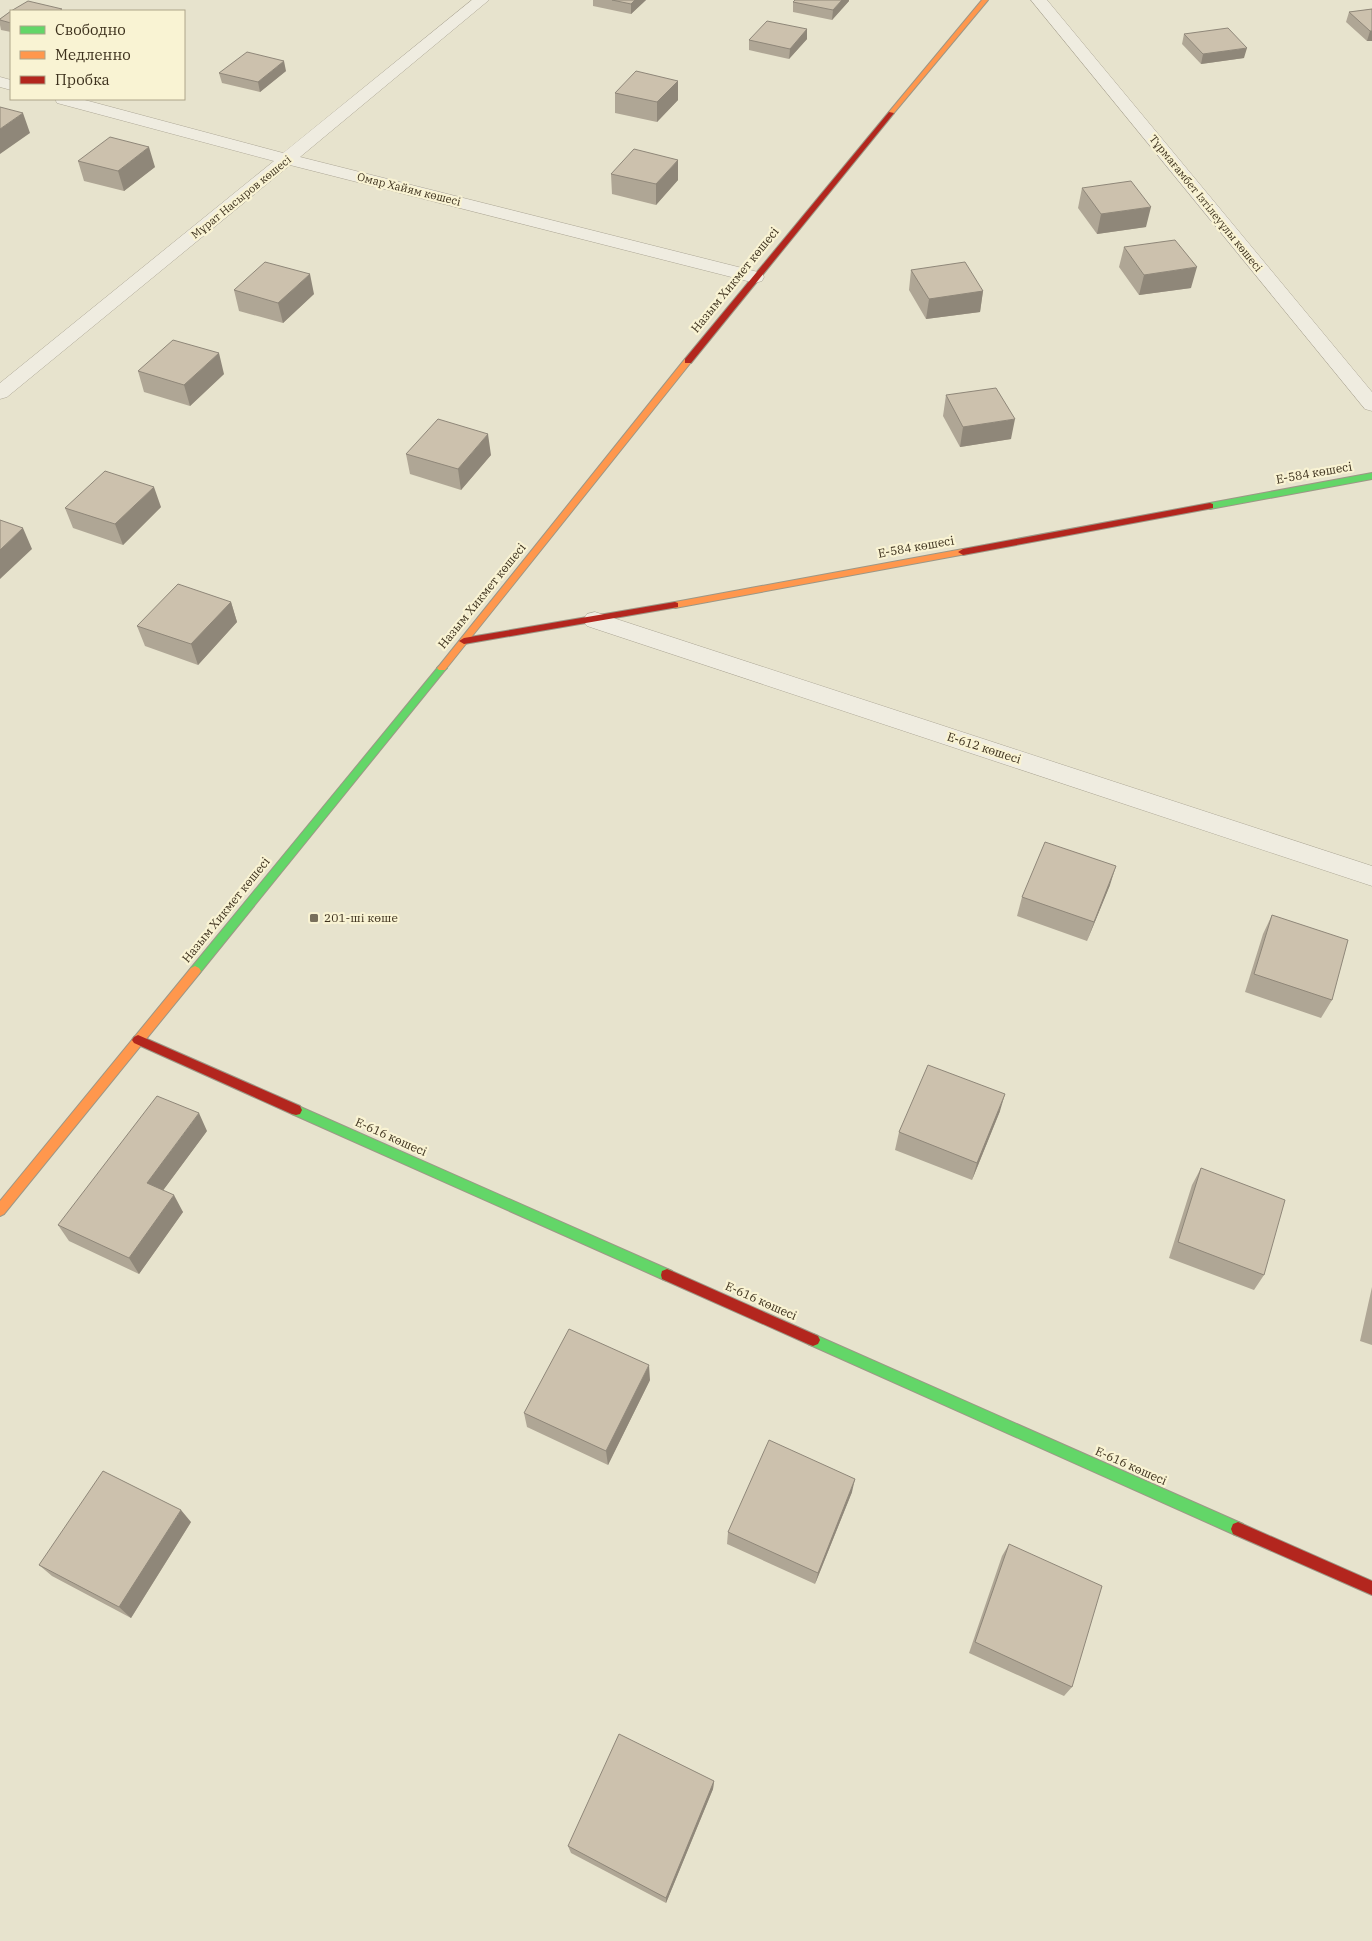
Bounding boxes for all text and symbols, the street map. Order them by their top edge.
legend [10,10,185,100]
text: Свободно [55,20,126,39]
text: Медленно [55,45,131,64]
text: Пробка [55,70,110,89]
street label: Тұрмағамбет Ізтілеуұлы көшесі [1146,132,1266,275]
street label: Мұрат Насыров көшесі [188,152,294,242]
street label: Омар Хайям көшесі [356,169,463,209]
street label: Назым Хикмет көшесі [687,224,782,335]
street label: Е-584 көшесі [1275,458,1353,487]
street label: Е-584 көшесі [877,532,955,561]
street label: Назым Хикмет көшесі [434,540,529,651]
street label: Е-612 көшесі [945,728,1023,767]
street label: Назым Хикмет көшесі [178,854,273,965]
place label: 201-ші көше [324,910,398,925]
marker: 201-ші көше [308,912,320,924]
street label: Е-616 көшесі [353,1114,430,1159]
street label: Е-616 көшесі [723,1278,800,1323]
street label: Е-616 көшесі [1093,1443,1170,1488]

